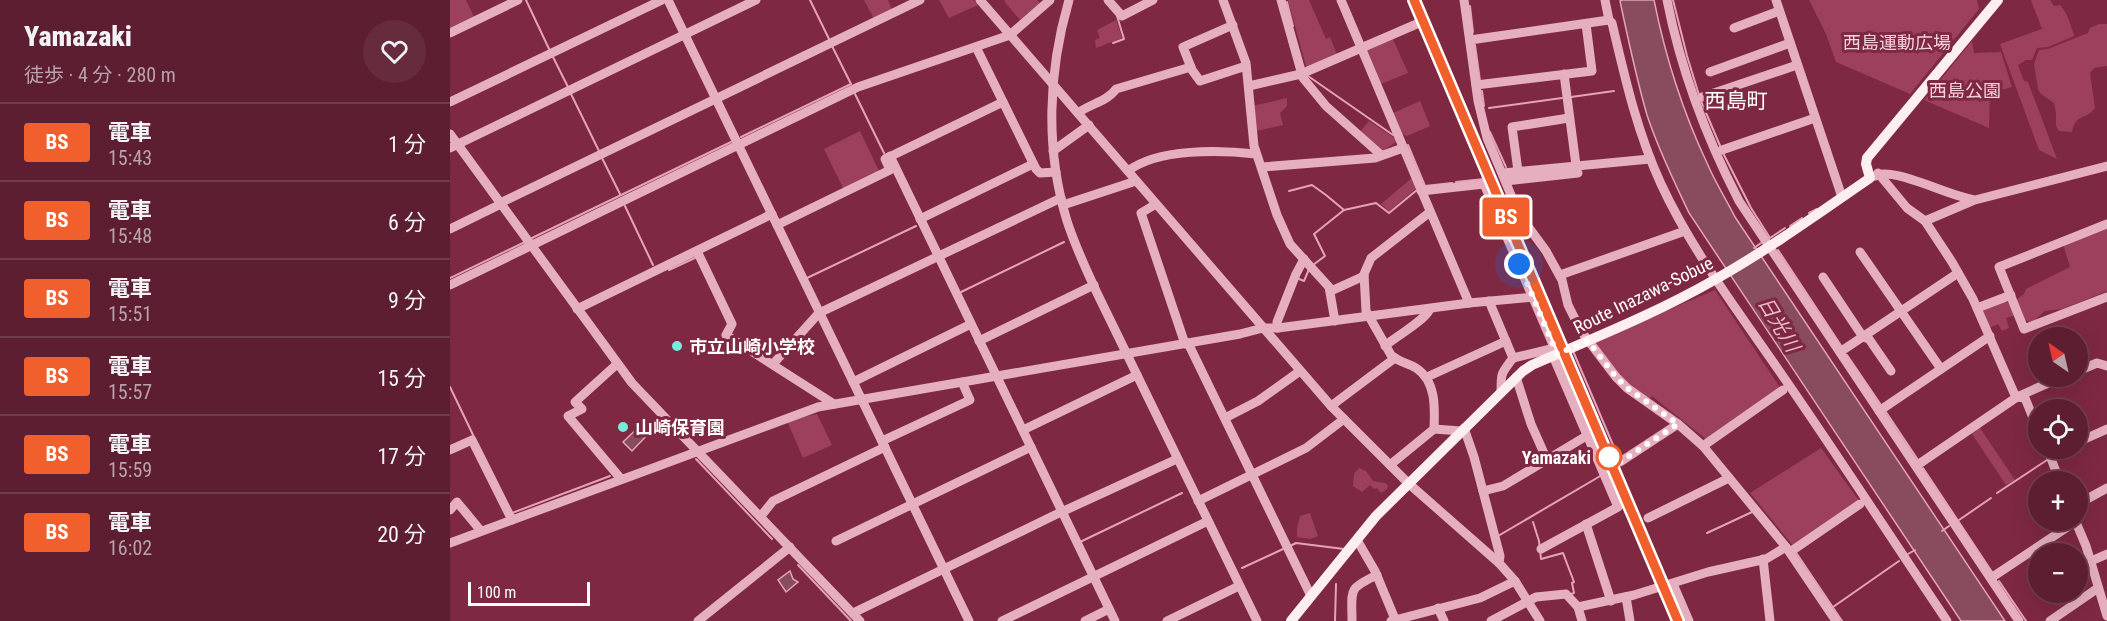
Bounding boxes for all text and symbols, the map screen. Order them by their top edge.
text: Yamazaki [24,20,132,53]
button: heart [363,20,426,83]
park label: 西島運動広場 [1843,32,1951,53]
text: 徒歩 · 4 分 · 280 m [24,63,176,87]
park label: 西島公園 [1929,80,2001,101]
district label: 西島町 [1705,89,1768,113]
text: 電車 [108,120,152,145]
text: BS [45,130,69,154]
text: 1 分 [388,132,426,157]
text: 15:43 [108,146,152,170]
text: 電車 [108,198,152,223]
line badge: BS [1479,198,1533,236]
text: BS [1494,205,1518,229]
text: BS [45,208,69,232]
text: 6 分 [388,210,426,235]
text: 15:48 [108,224,152,248]
your location [1504,249,1534,279]
street label: Route Inazawa-Sobue [1570,252,1716,338]
text: 電車 [108,276,152,301]
text: BS [45,286,69,310]
text: 9 分 [388,288,426,313]
water label: 日光川 [1753,292,1806,358]
text: 15:51 [108,302,152,326]
north arrow [2028,327,2088,387]
map controls [2028,327,2088,603]
place label: 市立山崎小学校 [689,336,815,357]
marker: 市立山崎小学校 [670,339,684,353]
text: 電車 [108,354,152,379]
text: BS [45,364,69,388]
text: 15 分 [377,366,426,391]
text: 15:57 [108,380,152,404]
button: locate [2028,399,2088,459]
place label: 山崎保育園 [635,417,725,438]
marker: 山崎保育園 [616,420,630,434]
text: 電車 [108,432,152,457]
text: BS [45,442,69,466]
text: 17 分 [377,444,426,469]
marker: Yamazaki [1596,444,1622,470]
place label: Yamazaki [1522,447,1591,468]
text: 15:59 [108,458,152,482]
button: + [2028,471,2088,531]
text: 電車 [108,510,152,535]
text: BS [45,520,69,544]
text: 20 分 [377,522,426,547]
text: 16:02 [108,536,152,560]
button: − [2028,543,2088,603]
scale bar [468,579,590,606]
text: 100 m [477,583,516,602]

